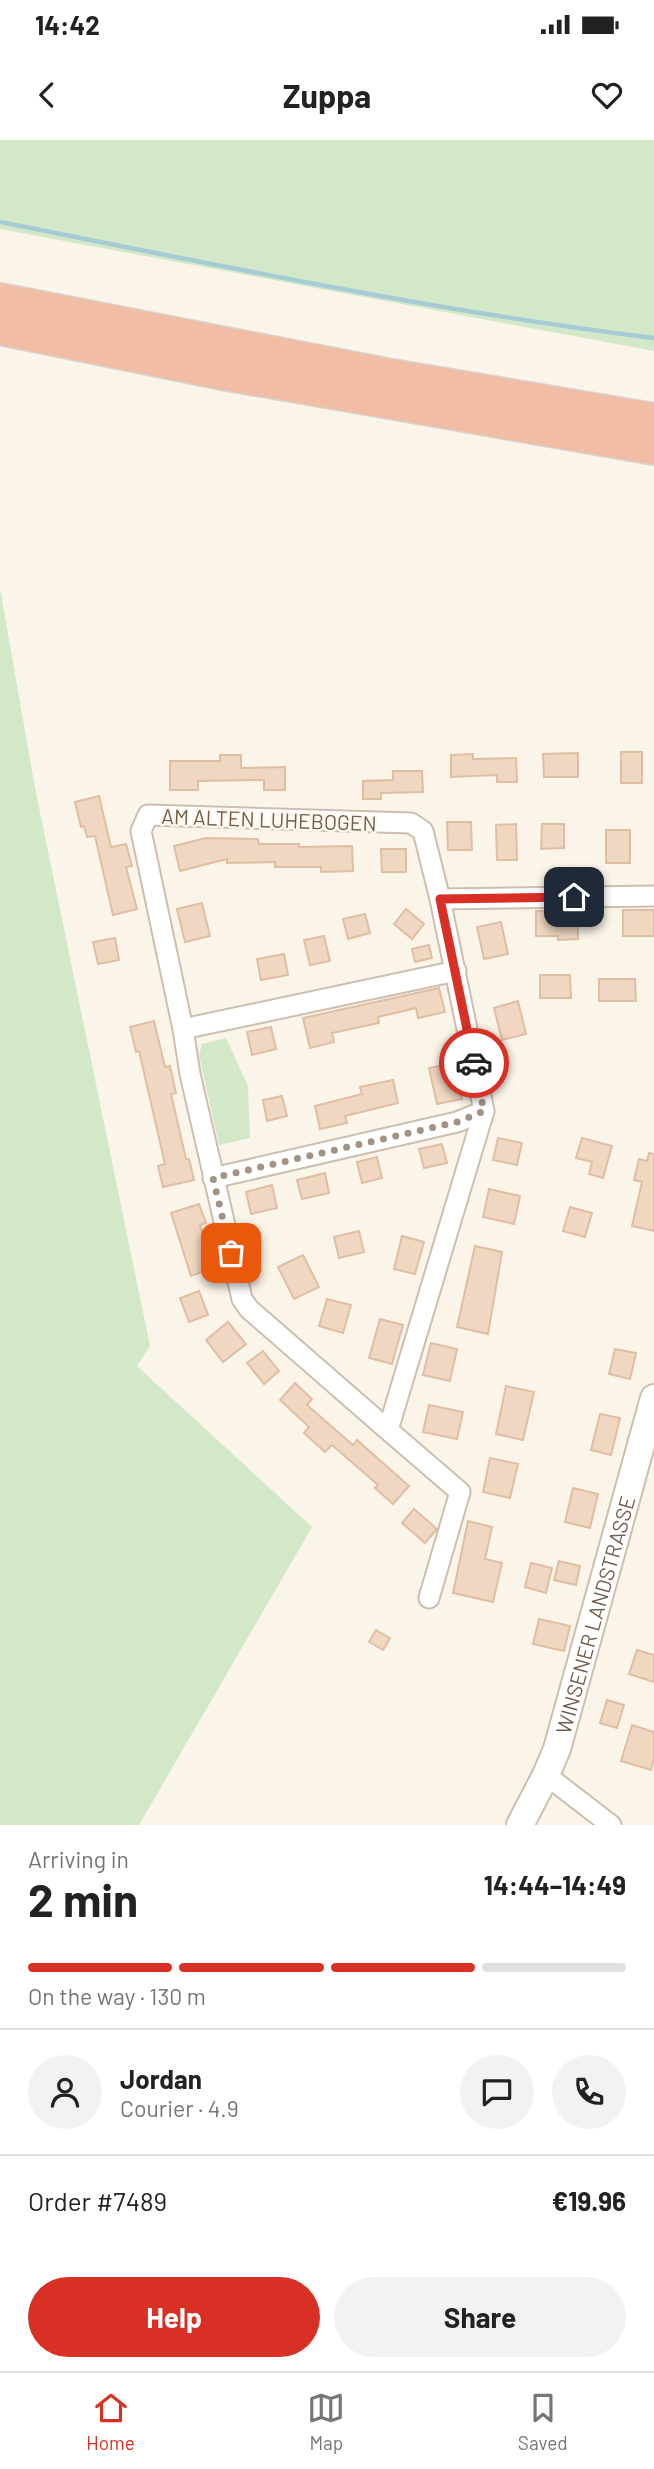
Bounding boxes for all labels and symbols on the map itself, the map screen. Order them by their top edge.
street label: AM ALTEN LUHEBOGEN [161,803,377,835]
pin [544,867,604,927]
courier [439,1028,509,1098]
pin [201,1223,261,1283]
street label: WINSENER LANDSTRASSE [549,1493,639,1736]

